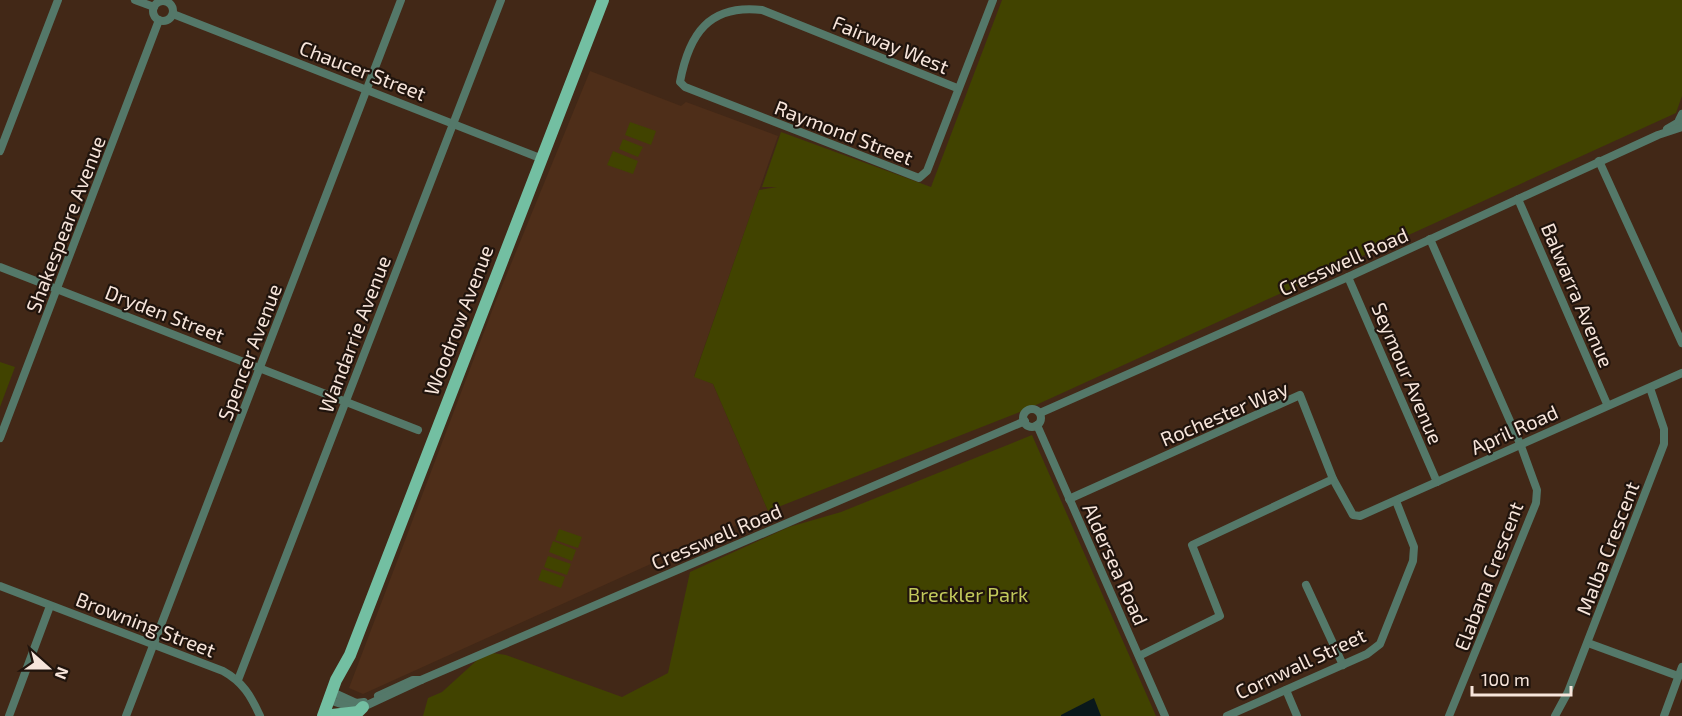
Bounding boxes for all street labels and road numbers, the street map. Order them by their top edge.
street label: Fairway West [829,10,953,78]
street label: Chaucer Street [296,35,430,105]
street label: Raymond Street [772,95,917,169]
street label: Shakespeare Avenue [20,132,110,316]
street label: Balwarra Avenue [1537,219,1619,371]
street label: Cresswell Road [1274,222,1412,300]
street label: Woodrow Avenue [418,242,498,398]
street label: Wandarrie Avenue [313,252,395,416]
street label: Dryden Street [102,279,228,347]
street label: Spencer Avenue [212,280,286,424]
street label: Seymour Avenue [1367,299,1449,447]
street label: Rochester Way [1157,375,1292,451]
street label: April Road [1467,399,1561,459]
street label: Malba Crescent [1571,478,1644,618]
street label: Cresswell Road [647,498,785,574]
street label: Elabana Crescent [1449,498,1528,654]
street label: Aldersea Road [1078,499,1154,629]
street label: Browning Street [73,586,219,662]
street label: Cornwall Street [1231,622,1369,704]

